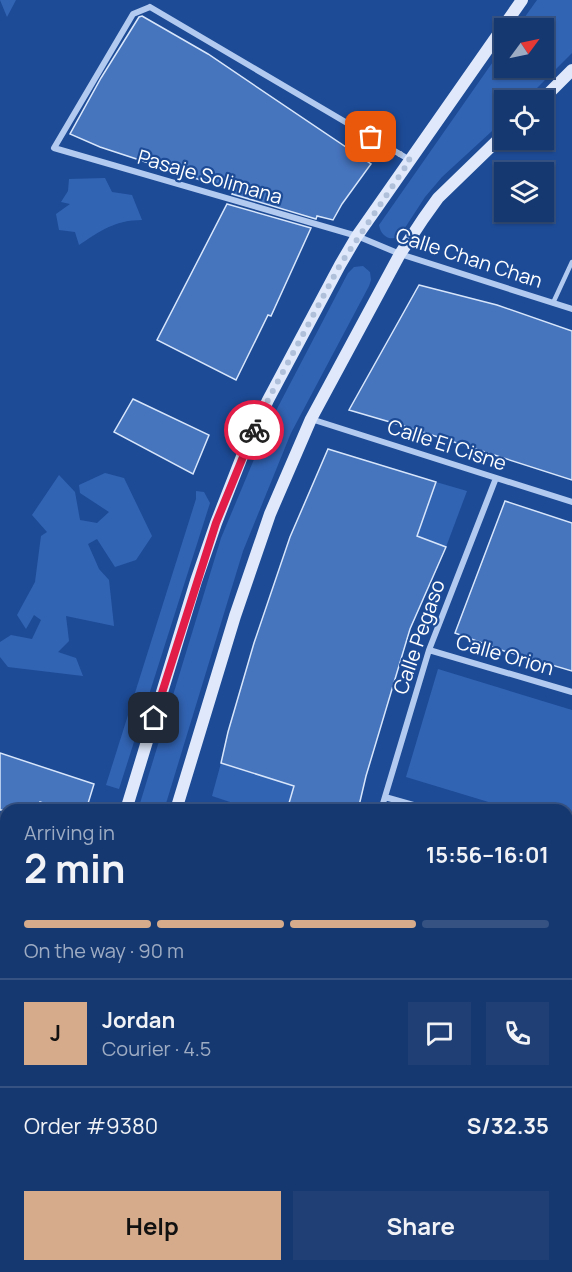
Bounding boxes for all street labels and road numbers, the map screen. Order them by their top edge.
street label: Pasaje Solimana [135,143,286,210]
street label: Calle Chan Chan [392,221,546,294]
street label: Calle El Cisne [384,413,510,476]
street label: Calle Pegaso [386,576,451,698]
street label: Calle Orion [453,628,557,681]

